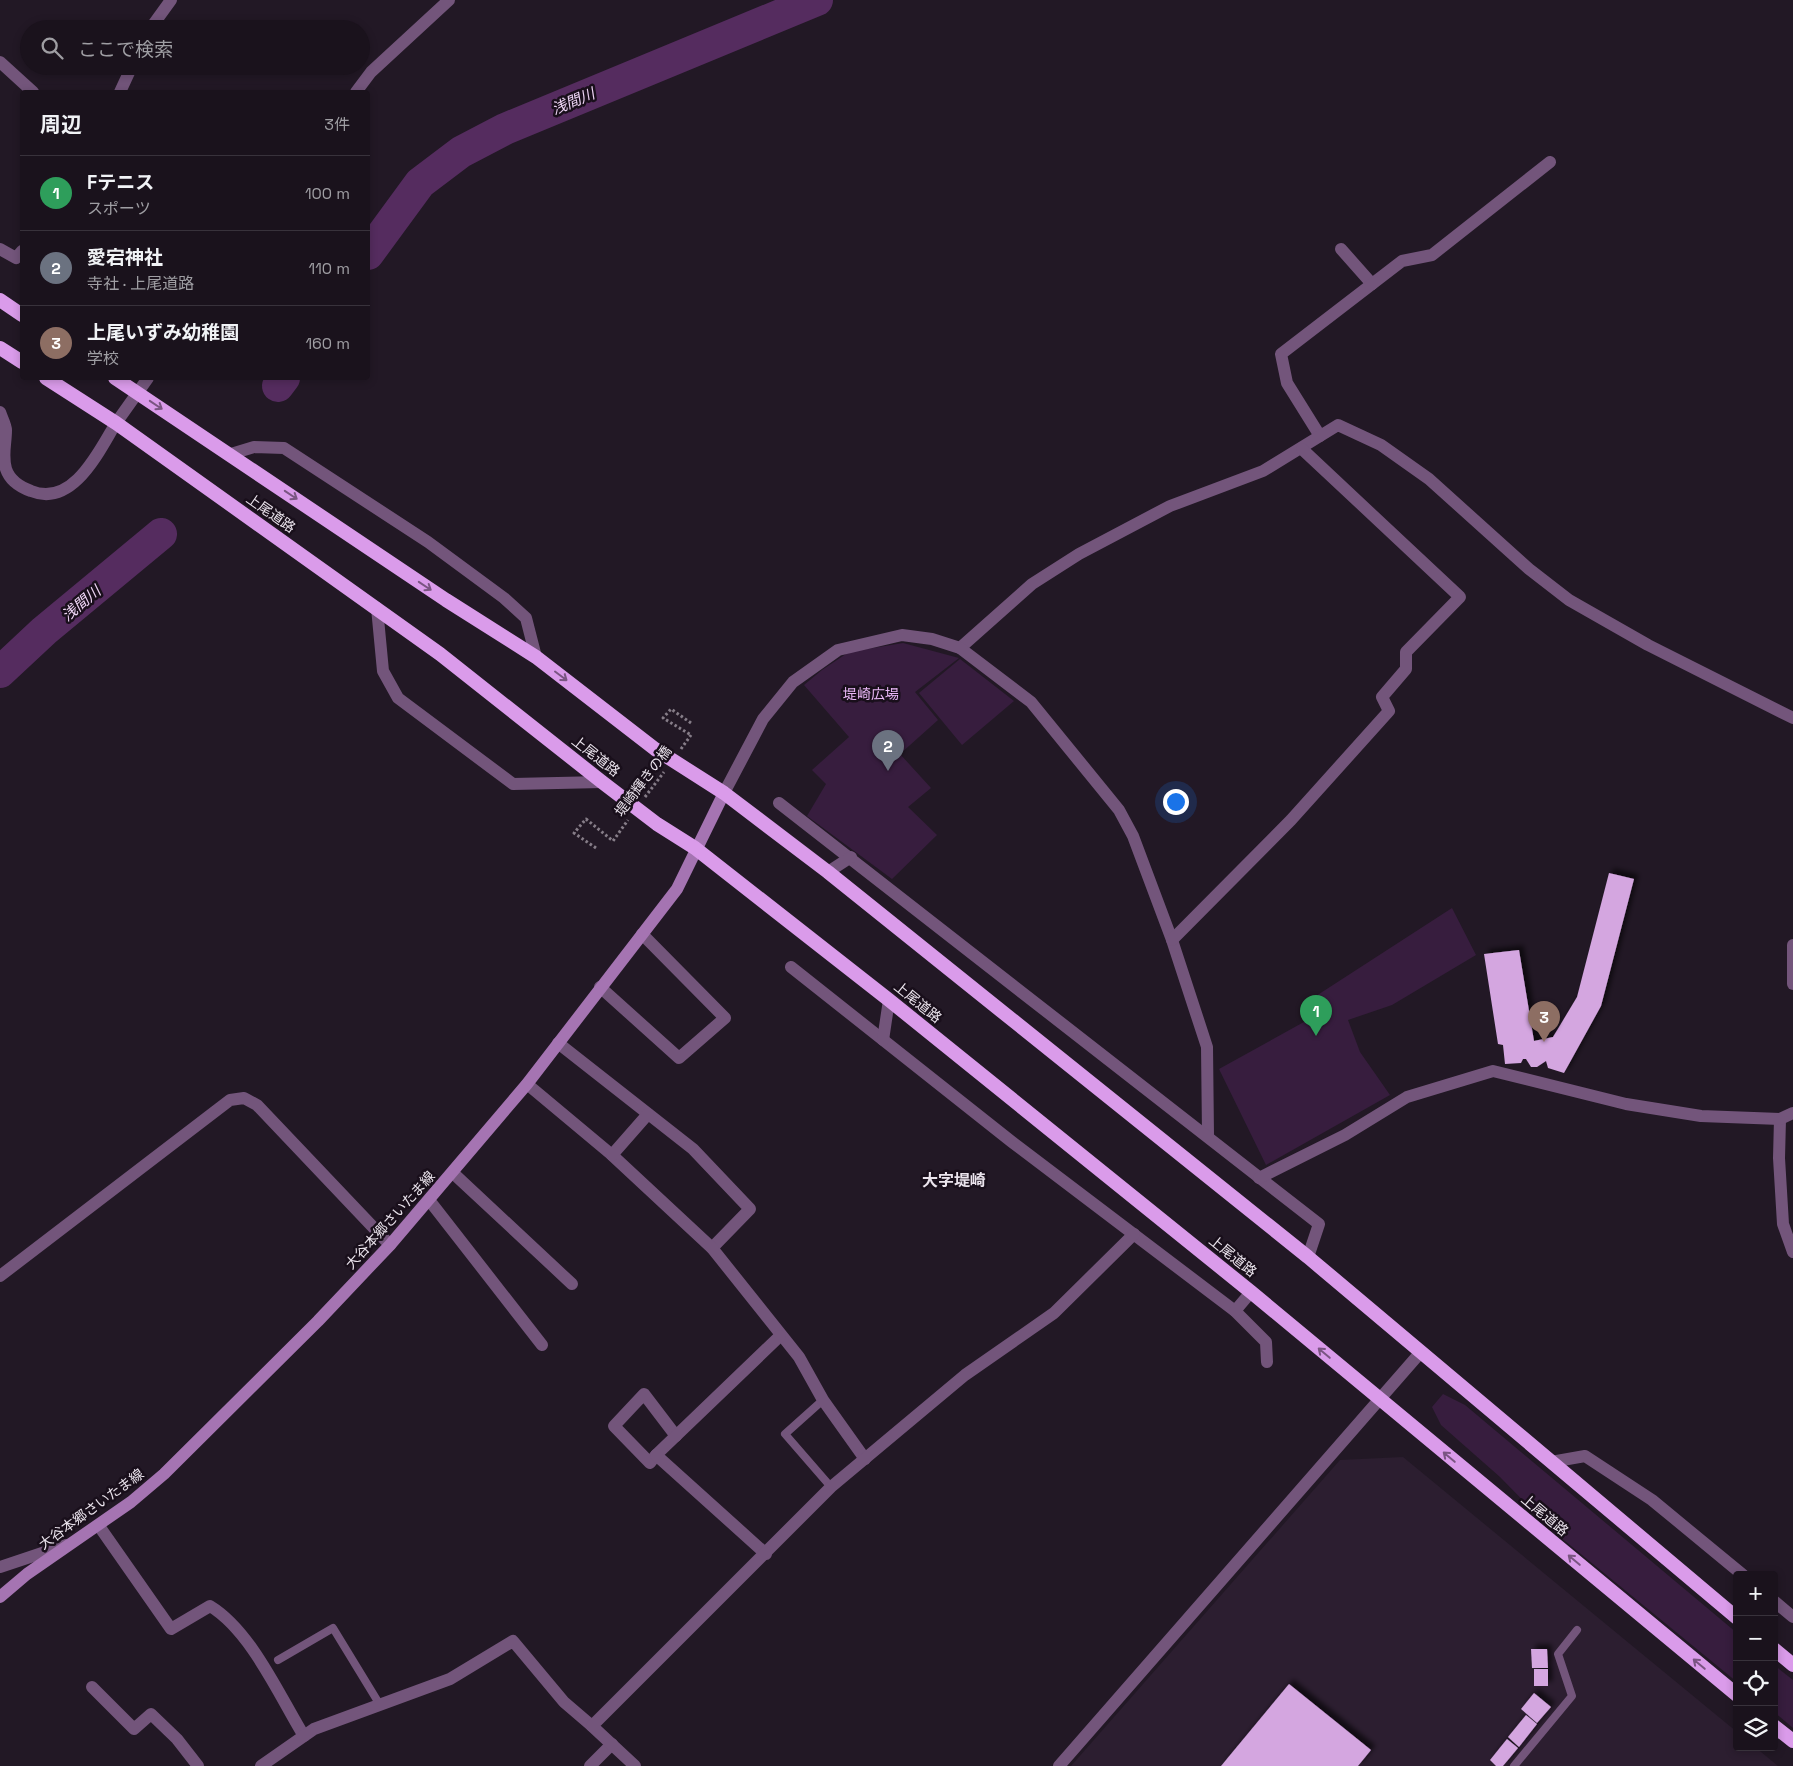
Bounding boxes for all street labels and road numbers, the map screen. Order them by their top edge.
street label: 上尾道路 [243,490,299,536]
street label: 上尾道路 [568,732,624,780]
street label: 堤崎輝きの橋 [611,742,675,820]
street label: 上尾道路 [891,977,945,1027]
street label: 大谷本郷さいたま線 [341,1167,439,1273]
street label: 上尾道路 [1206,1231,1260,1281]
street label: 大谷本郷さいたま線 [35,1465,147,1553]
street label: 上尾道路 [1518,1490,1572,1540]

